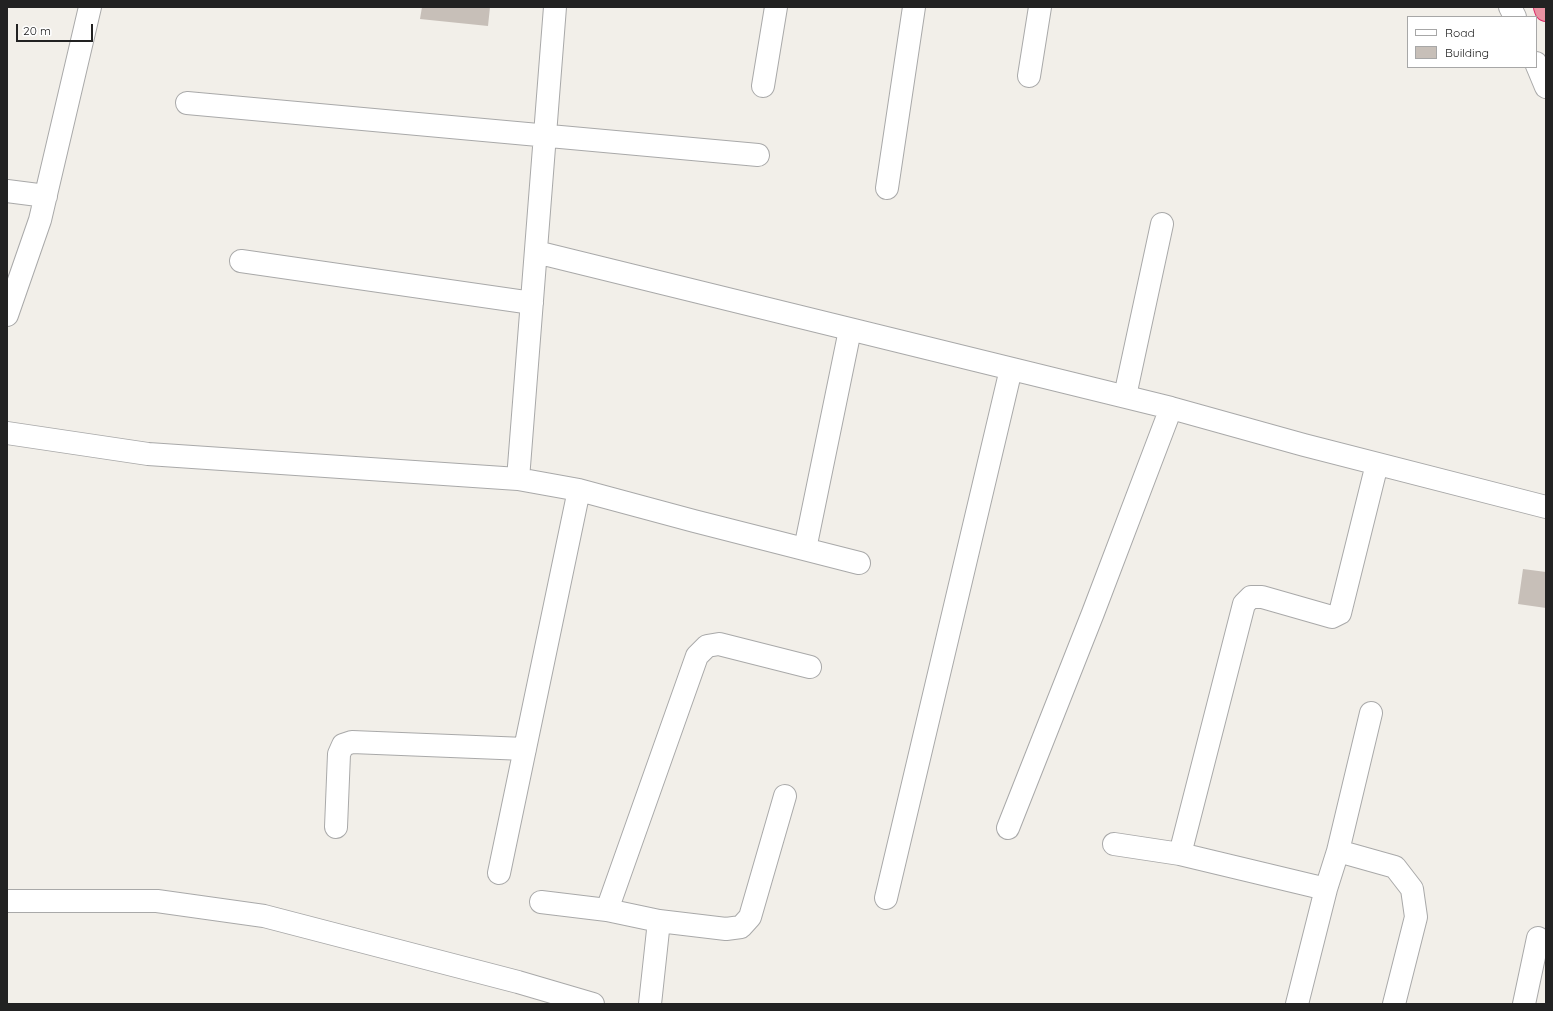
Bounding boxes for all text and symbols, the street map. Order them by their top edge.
scale bar [18,16,95,42]
legend [1407,16,1537,68]
text: 20 m [23,23,51,38]
text: Road [1445,25,1475,40]
text: Building [1445,45,1489,60]

